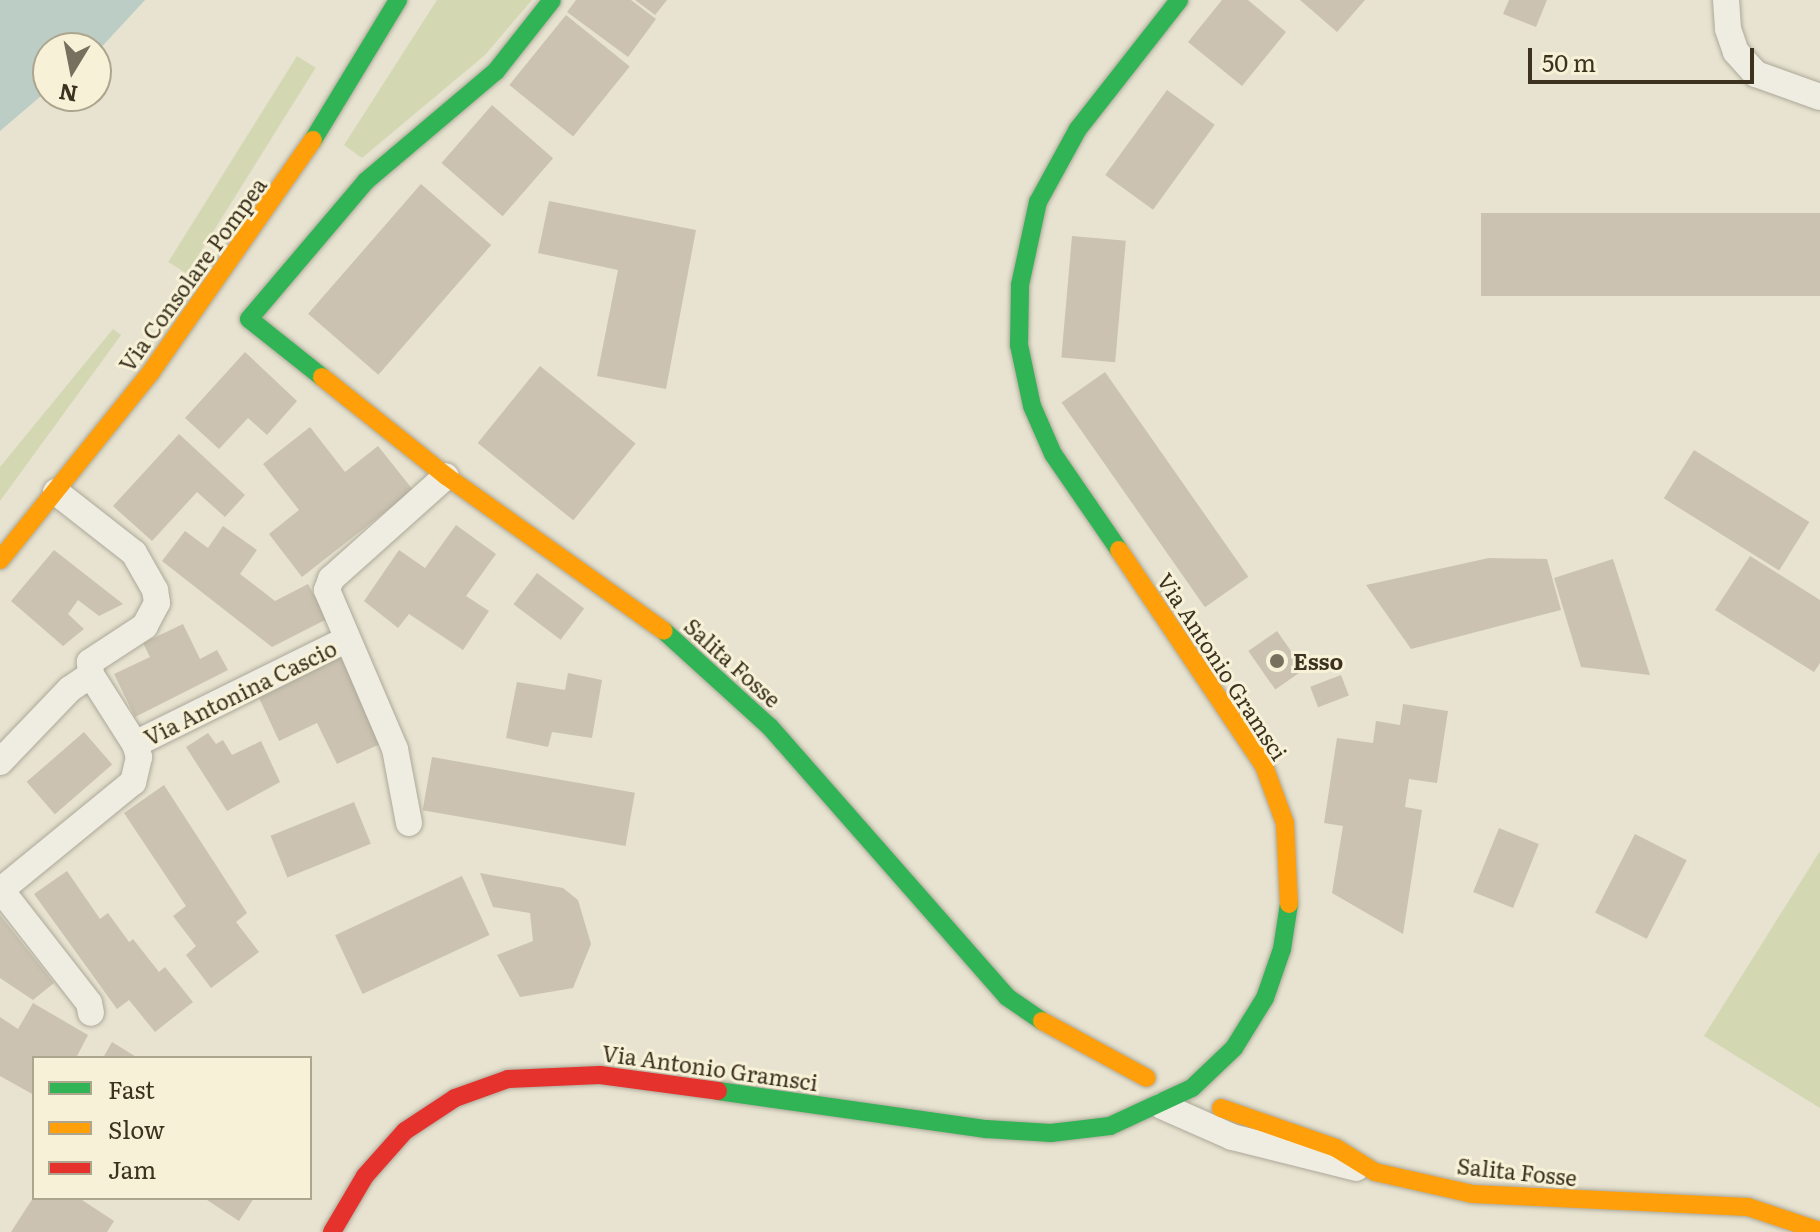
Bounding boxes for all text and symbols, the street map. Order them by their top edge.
north arrow [32,32,112,112]
scale bar [1532,32,1758,82]
text: 50 m [1542,44,1596,79]
text: N [56,76,80,112]
street label: Via Consolare Pompea [113,172,271,376]
street label: Via Antonio Gramsci [1153,568,1293,764]
street label: Salita Fosse [679,612,787,712]
street label: Via Antonina Cascio [139,634,341,750]
place label: Esso [1293,648,1343,674]
marker: Esso [1268,652,1286,670]
street label: Via Antonio Gramsci [600,1039,820,1095]
legend [32,1056,312,1200]
text: Fast [108,1071,155,1106]
text: Slow [108,1111,165,1146]
text: Jam [108,1151,156,1186]
street label: Salita Fosse [1456,1152,1578,1190]

